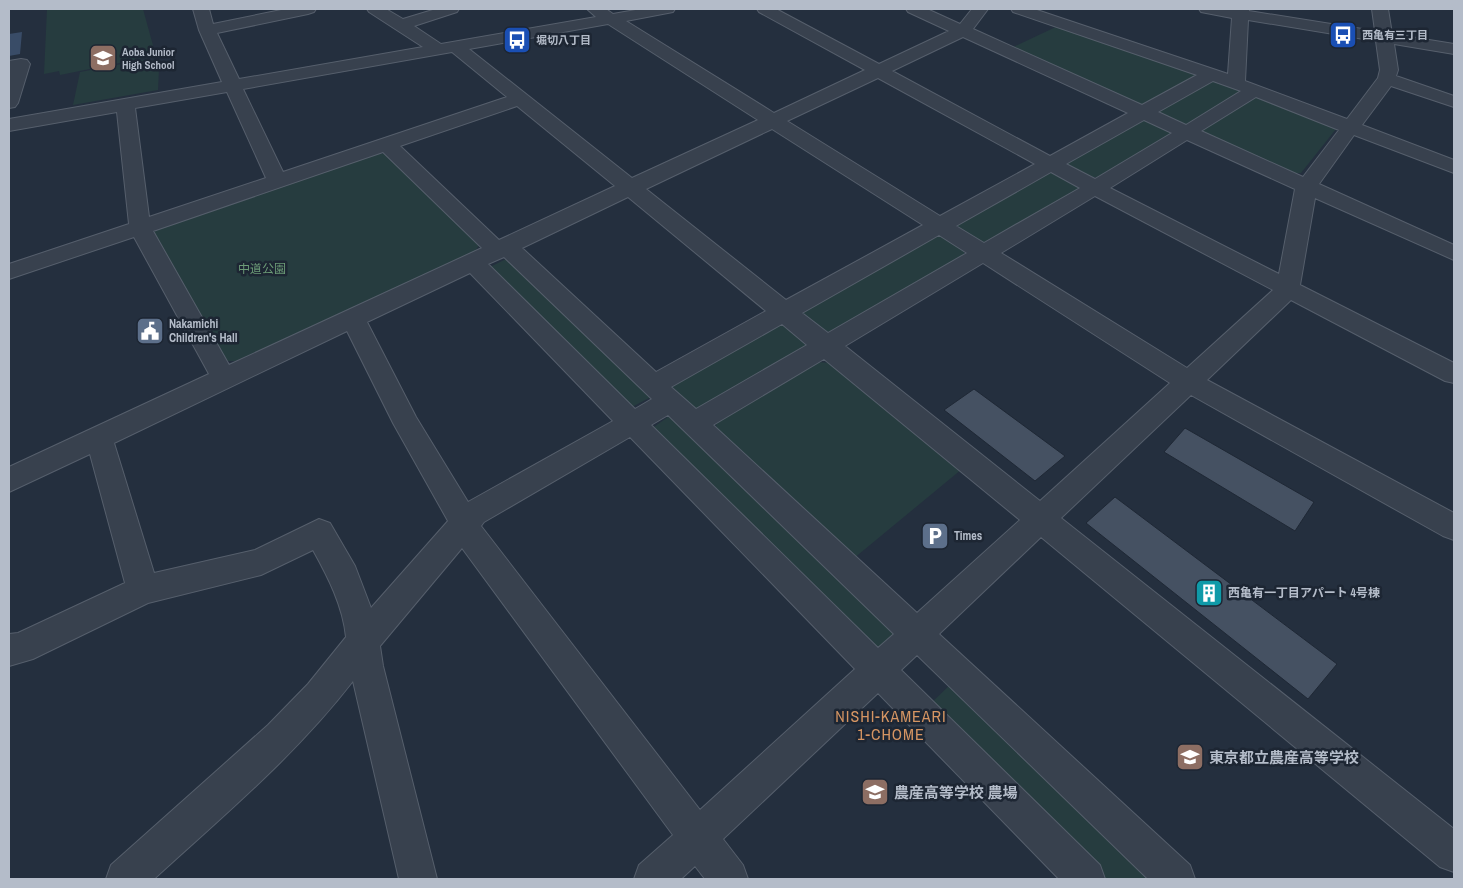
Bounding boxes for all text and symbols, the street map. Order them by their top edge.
bus stop icon: 西亀有三丁目 [1328,20,1358,50]
bus stop icon: 堀切八丁目 [502,25,532,55]
place label: 西亀有三丁目 [1362,28,1428,42]
place label: 堀切八丁目 [536,33,591,47]
school or university icon: Aoba Junior High School [88,43,118,73]
place label: Aoba Junior High School [122,45,175,72]
park label: 中道公園 [238,261,286,277]
public building icon: Nakamichi Children's Hall [135,316,165,346]
place label: Nakamichi Children's Hall [169,316,238,346]
parking icon: Times [920,521,950,551]
place label: Times [954,528,983,544]
building icon: 西亀有一丁目アパート 4号棟 [1194,578,1224,608]
place label: 西亀有一丁目アパート 4号棟 [1228,585,1380,601]
district label: NISHI-KAMEARI 1-CHOME [835,705,947,745]
school or university icon: 東京都立農産高等学校 [1175,742,1205,772]
place label: 東京都立農産高等学校 [1209,747,1359,768]
school or university icon: 農産高等学校 農場 [860,777,890,807]
place label: 農産高等学校 農場 [894,782,1017,803]

